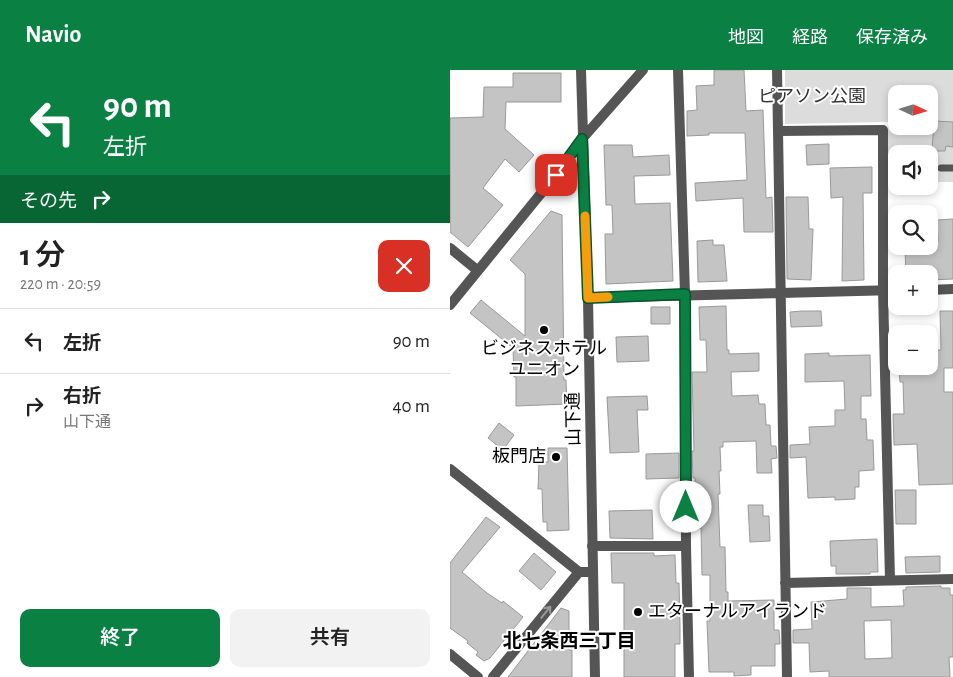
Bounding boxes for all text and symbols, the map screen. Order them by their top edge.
text: Navio [25,23,81,47]
text: 地図 [728,29,764,47]
text: 経路 [792,29,828,47]
text: 保存済み [856,29,928,47]
north arrow [888,85,938,135]
map controls [888,85,938,375]
park label: ピアソン公園 [758,87,866,106]
text: 90 m [103,89,172,124]
icon: left [20,90,85,155]
text: 左折 [103,136,147,158]
button: sound [888,145,938,195]
pin [535,154,577,196]
icon: arrive [542,161,570,189]
icon: right [87,185,115,213]
text: その先 [20,192,77,211]
button: search [888,205,938,255]
button: close [378,240,430,292]
text: 1 分 [20,241,65,271]
button: + [888,265,938,315]
text: 220 m · 20:59 [20,276,101,292]
marker: ビジネスホテル ユニオン [538,324,550,336]
button: − [888,325,938,375]
icon: left [20,327,48,355]
text: 90 m [393,332,430,351]
text: 左折 [63,334,101,353]
place label: ビジネスホテル ユニオン [481,339,607,379]
text: 右折 [63,387,101,406]
icon: right [20,392,48,420]
street label: 山下通 [564,392,583,446]
text: 40 m [392,397,430,416]
text: 山下通 [63,414,111,430]
place label: 板門店 [492,447,546,466]
marker: 板門店 [550,451,562,463]
position arrow [659,480,711,532]
place label: エターナルアイランド [648,602,827,621]
one-way arrow [540,606,552,619]
marker: エターナルアイランド [632,606,644,618]
button: 終了 [20,609,220,667]
button: 共有 [230,609,430,667]
district label: 北七条西三丁目 [502,630,636,651]

